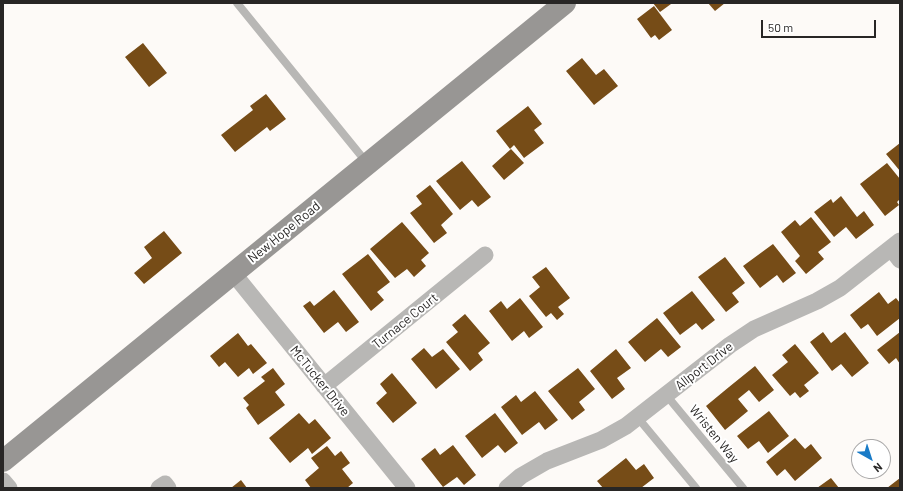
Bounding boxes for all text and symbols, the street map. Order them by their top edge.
scale bar [763,12,878,38]
text: 50 m [768,20,793,34]
street label: New Hope Road [245,198,323,266]
street label: Turnace Court [369,290,441,352]
street label: Allport Drive [672,339,736,393]
street label: McTucker Drive [287,343,353,419]
street label: Wristen Way [686,402,742,466]
north arrow [851,439,891,479]
text: N [871,461,885,475]

